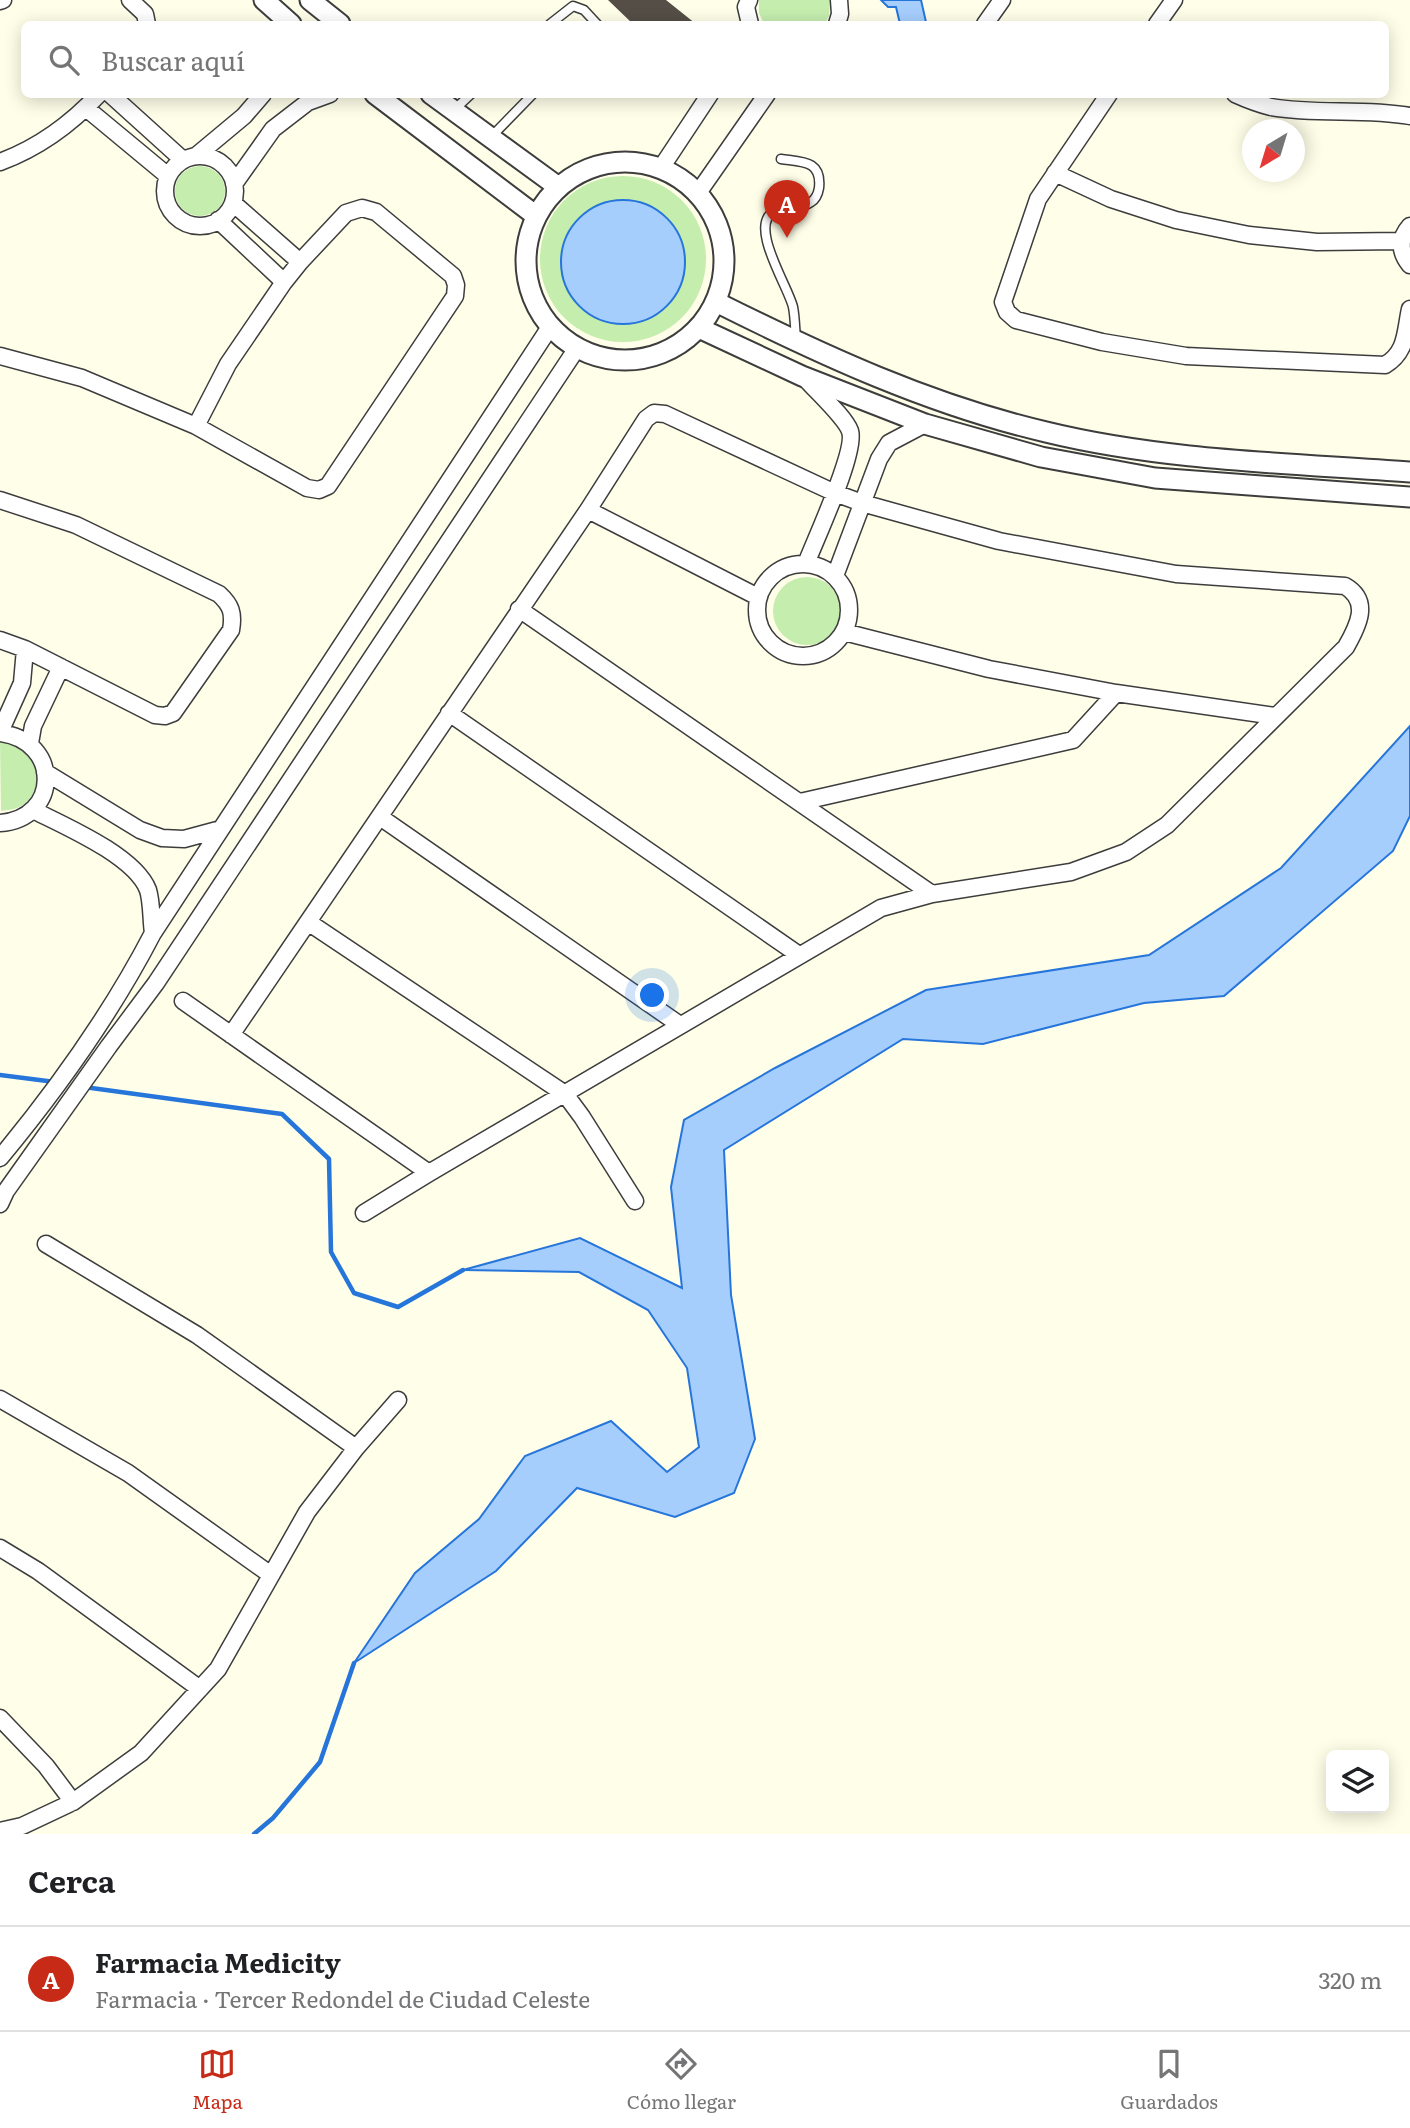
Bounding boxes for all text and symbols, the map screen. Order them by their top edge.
search box [21,21,1389,98]
text: Buscar aquí [101,40,245,79]
icon: search [45,41,83,79]
north arrow [1242,119,1305,182]
pin: A [764,180,810,238]
your location [635,978,669,1012]
map controls [1326,1750,1389,1813]
button: layers [1326,1750,1389,1813]
text: Cerca [28,1858,115,1902]
text: Farmacia Medicity [95,1942,341,1981]
text: A [42,1962,60,1996]
text: 320 m [1318,1962,1382,1996]
text: Farmacia · Tercer Redondel de Ciudad Celeste [95,1981,590,2015]
tab: Mapa [192,2045,243,2115]
tab: Cómo llegar [627,2045,736,2115]
tab: Guardados [1120,2045,1218,2115]

